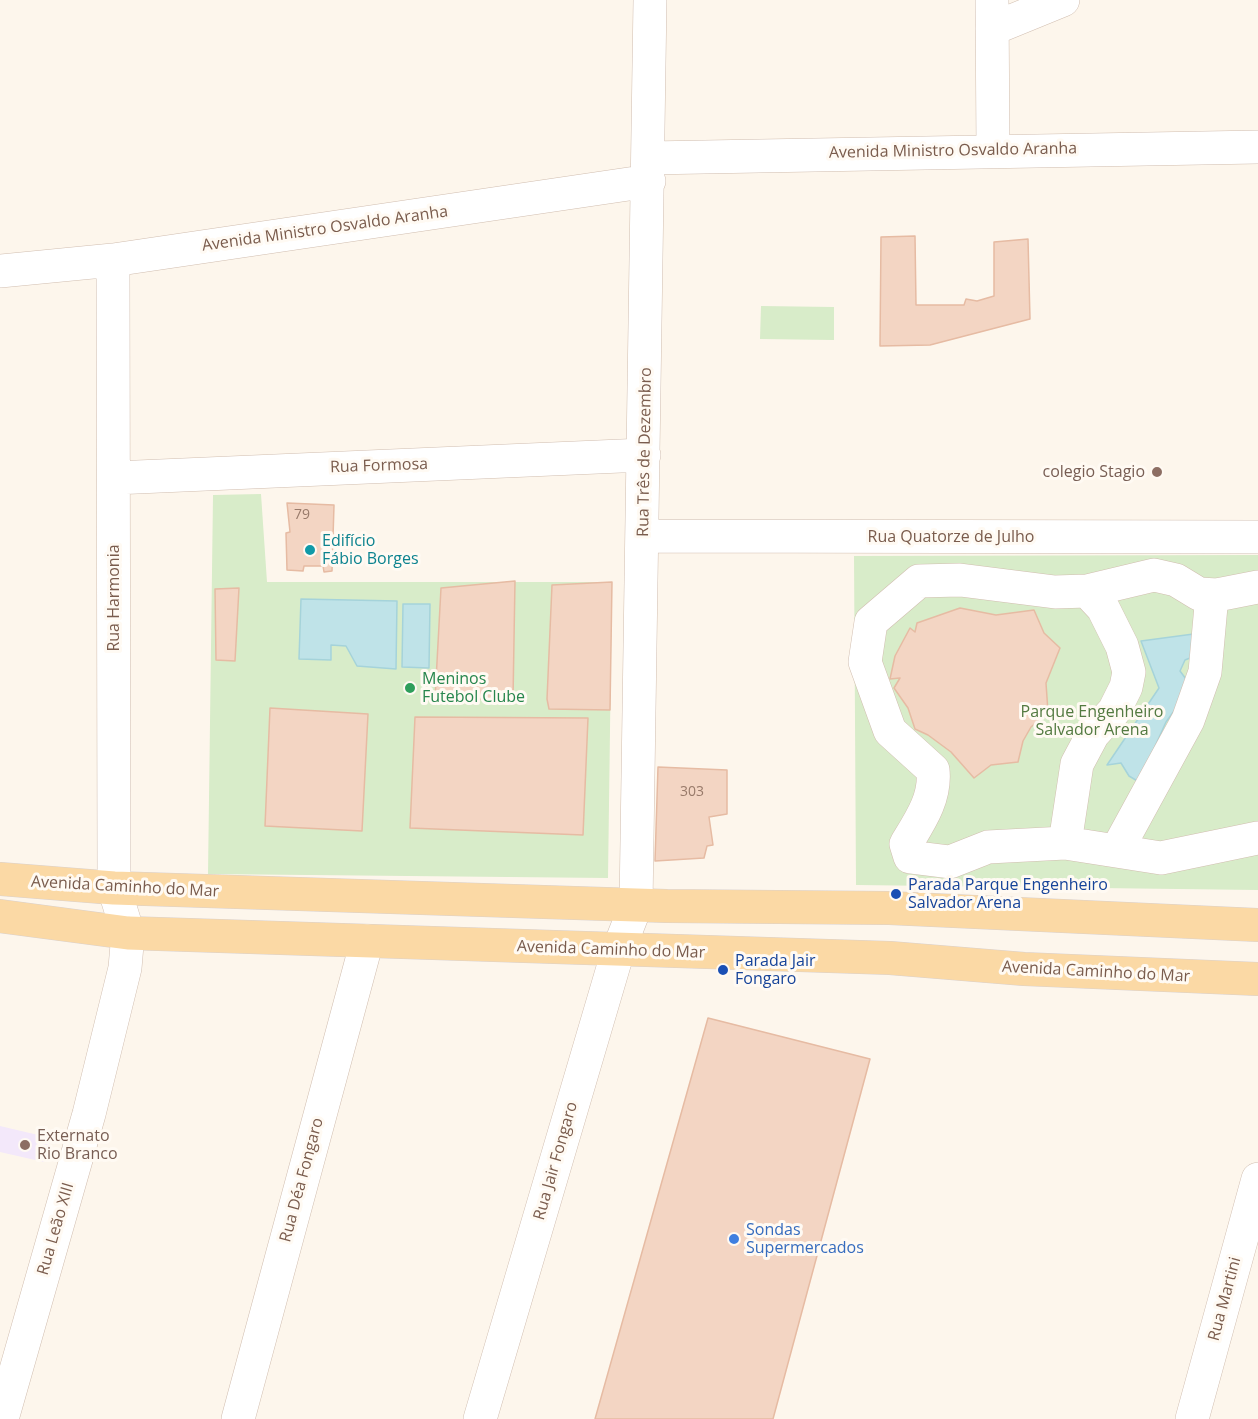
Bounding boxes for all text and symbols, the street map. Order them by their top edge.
street label: Avenida Ministro Osvaldo Aranha [829,139,1077,163]
street label: Avenida Ministro Osvaldo Aranha [201,202,449,256]
street label: Rua Três de Dezembro [634,367,656,537]
street label: Rua Formosa [330,455,428,477]
place label: colegio Stagio [1042,462,1145,482]
marker: colegio Stagio [1150,465,1164,479]
house number: 79 [294,507,310,523]
street label: Rua Quatorze de Julho [868,527,1034,547]
place label: Edifício Fábio Borges [322,531,419,569]
marker: Edifício Fábio Borges [303,543,317,557]
street label: Rua Harmonia [104,544,124,652]
place label: Meninos Futebol Clube [422,669,525,707]
marker: Meninos Futebol Clube [403,681,417,695]
park label: Parque Engenheiro Salvador Arena [1021,702,1163,740]
house number: 303 [680,784,704,800]
street label: Avenida Caminho do Mar [30,872,220,902]
place label: Parada Parque Engenheiro Salvador Arena [908,875,1108,913]
marker: Parada Parque Engenheiro Salvador Arena [889,887,903,901]
street label: Avenida Caminho do Mar [517,937,705,963]
place label: Parada Jair Fongaro [735,951,816,989]
street label: Avenida Caminho do Mar [1001,957,1191,987]
marker: Parada Jair Fongaro [716,963,730,977]
street label: Rua Jair Fongaro [530,1100,582,1222]
street label: Rua Déa Fongaro [276,1116,328,1244]
place label: Externato Rio Branco [37,1126,118,1164]
marker: Externato Rio Branco [18,1138,32,1152]
street label: Rua Leão XIII [34,1181,78,1277]
place label: Sondas Supermercados [746,1220,864,1258]
marker: Sondas Supermercados [727,1232,741,1246]
street label: Rua Martini [1205,1255,1245,1343]

